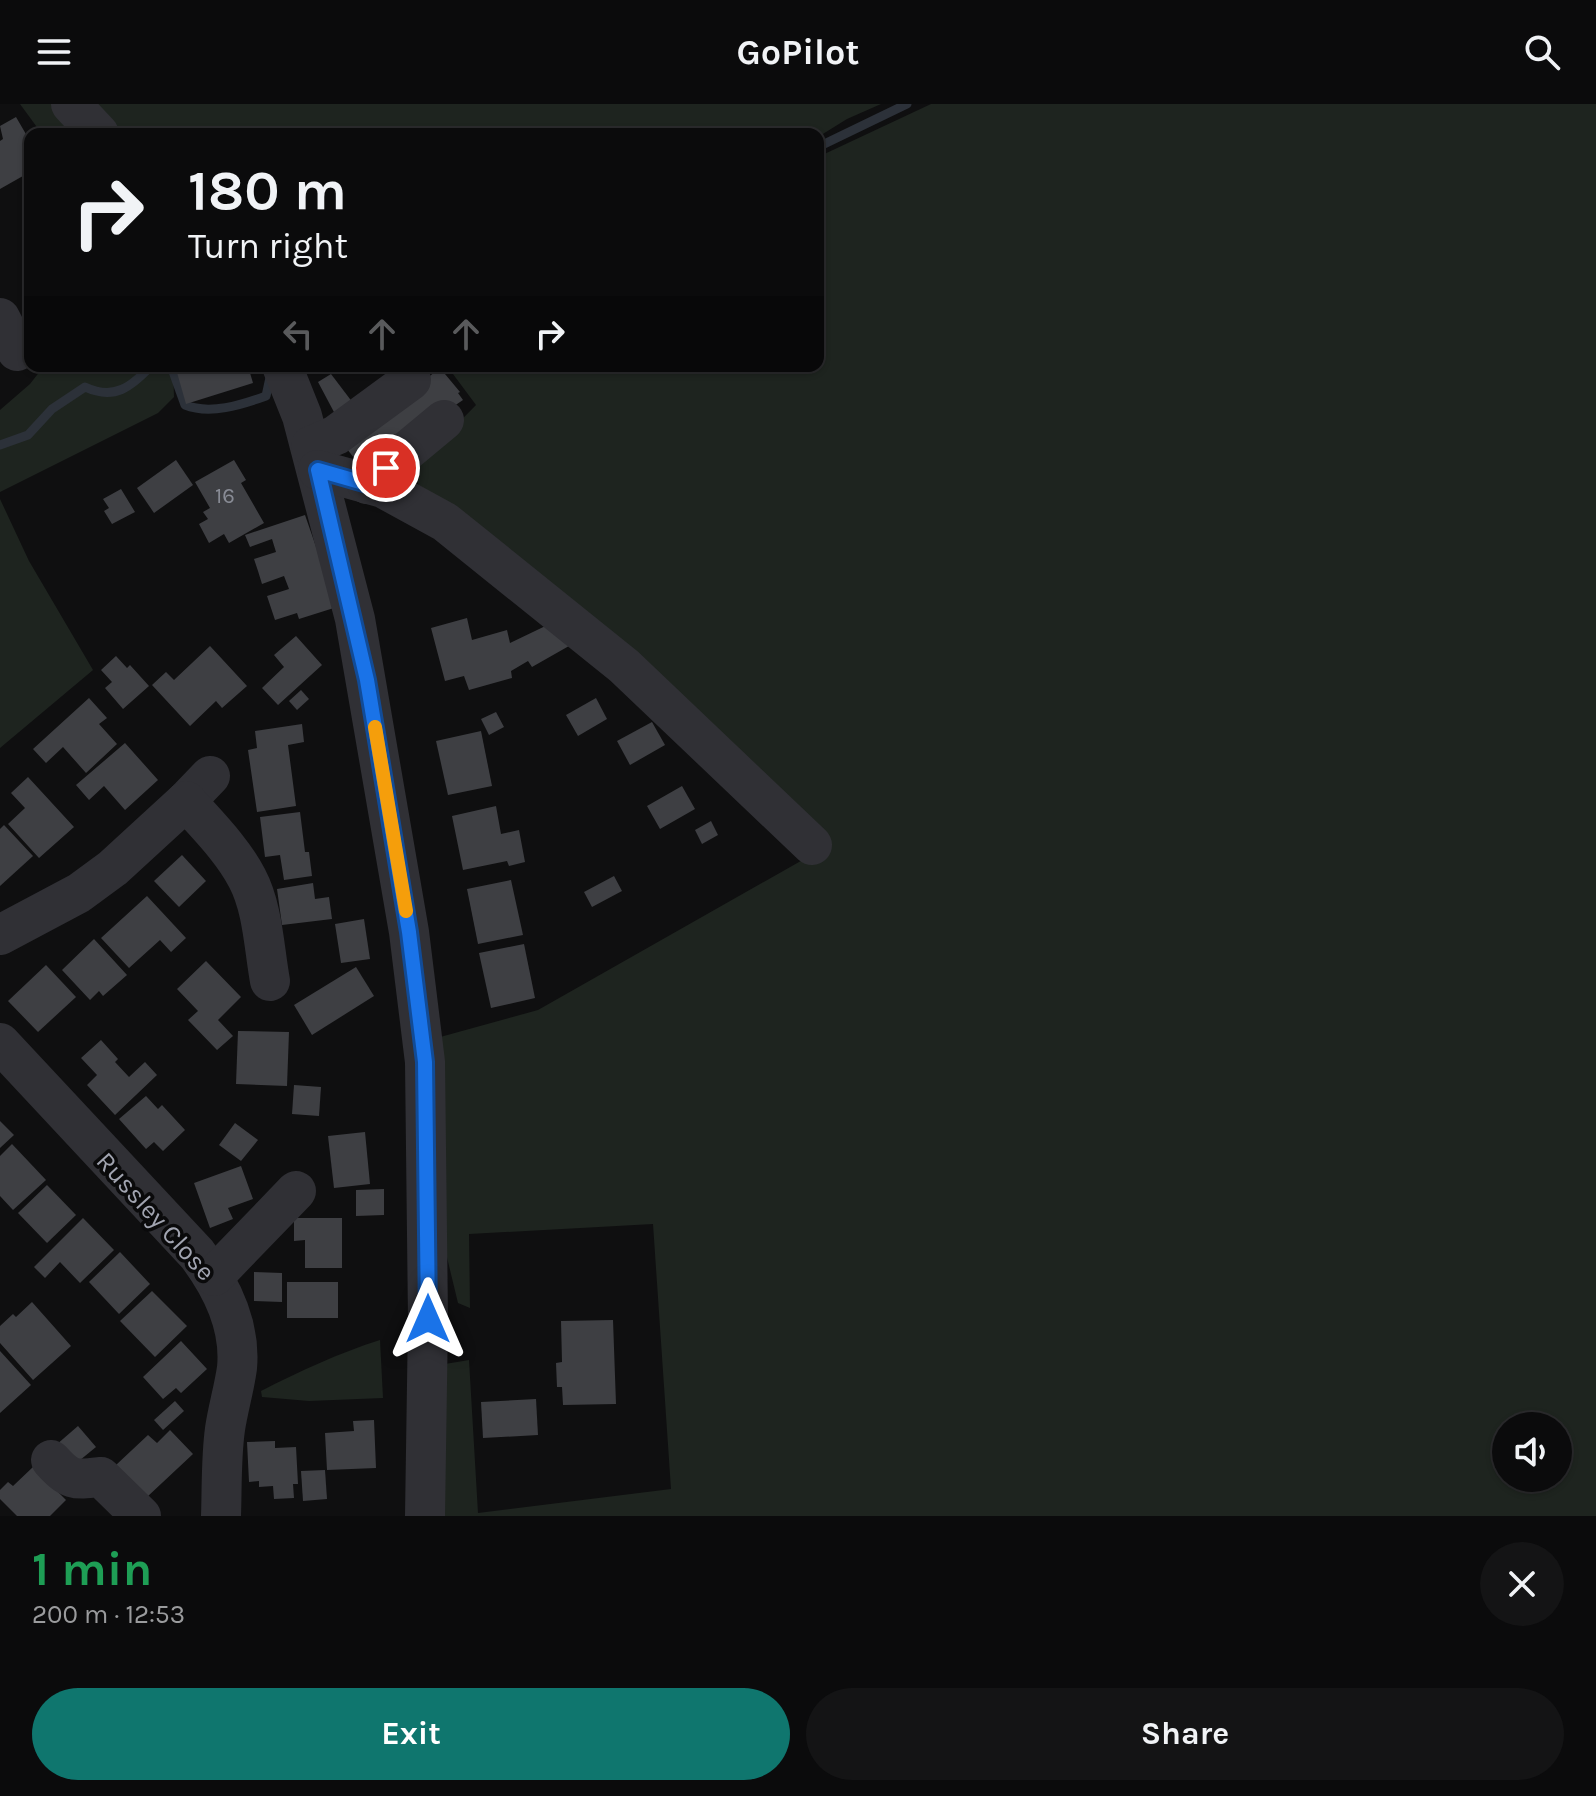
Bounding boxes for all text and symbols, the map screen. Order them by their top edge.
icon: menu [32,30,76,74]
icon: search [1520,30,1564,74]
text: GoPilot [737,31,860,73]
text: 180 m [188,158,347,223]
icon: right [56,160,160,264]
text: Turn right [188,225,348,267]
icon: left [276,312,320,356]
icon: ahead [360,312,404,356]
icon: ahead [444,312,488,356]
icon: right [528,312,572,356]
pin [352,434,420,502]
icon: arrive [364,446,408,490]
house number: 16 [215,483,235,509]
street label: Russley Close [90,1146,221,1287]
position arrow [386,1277,470,1361]
map controls [1492,1412,1572,1492]
button: sound [1492,1412,1572,1492]
text: 1 min [32,1541,152,1597]
button: close [1480,1542,1564,1626]
text: 200 m · 12:53 [32,1599,185,1630]
button: Exit [32,1688,790,1780]
button: Share [806,1688,1564,1780]

